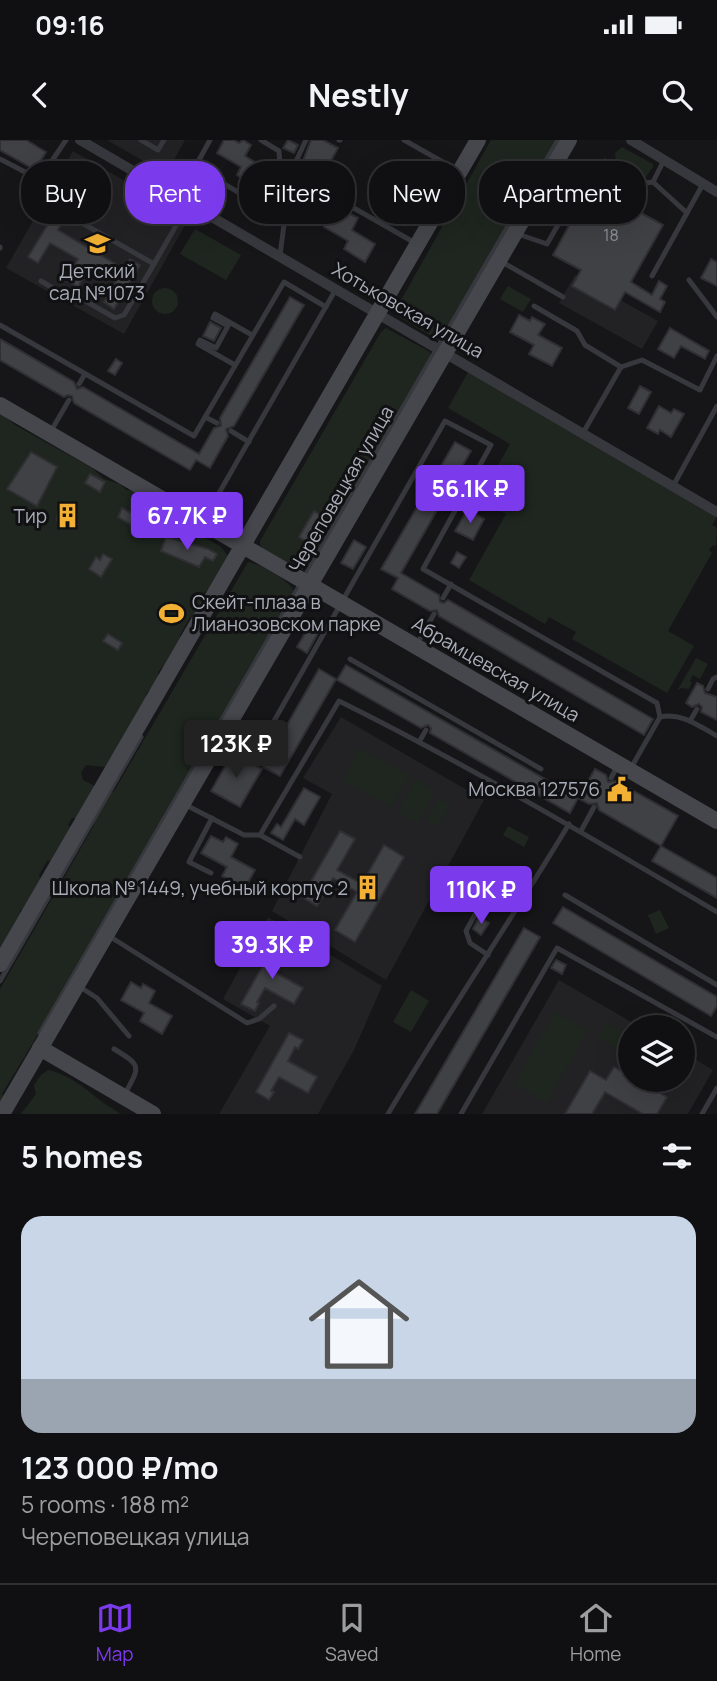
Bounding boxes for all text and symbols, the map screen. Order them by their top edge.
text: 09:16 [35,7,105,43]
text: Nestly [308,73,409,117]
icon: back [21,76,59,114]
icon: search [658,76,696,114]
chip: Buy [21,161,111,224]
chip: Rent [125,161,225,224]
chip: Filters [239,161,355,224]
chip: New [369,161,465,224]
chip: Apartment [479,161,646,224]
house number: 18 [603,224,619,246]
school or university icon: Детский сад №1073 [83,229,111,257]
street label: Хотьковская улица [327,256,489,364]
place label: Детский сад №1073 [49,258,145,306]
street label: Череповецкая улица [283,401,399,577]
pin: 56.1K ₽ [405,466,535,525]
text: 56.1K ₽ [432,472,508,504]
pin: 67.7K ₽ [122,492,252,552]
text: 67.7K ₽ [147,499,227,531]
building icon: Тир [53,502,81,530]
place label: Тир [14,503,47,529]
place label: Скейт-плаза в Лианозовском парке [192,589,381,637]
sports icon: Скейт-плаза в Лианозовском парке [158,599,186,627]
street label: Абрамцевская улица [407,610,585,728]
pin: 123K ₽ [179,720,293,780]
text: 123K ₽ [200,727,272,759]
public building icon: Москва 127576 [606,775,634,803]
place label: Москва 127576 [468,776,600,802]
pin: 110K ₽ [424,866,538,926]
text: 110K ₽ [446,873,516,905]
building icon: Школа № 1449, учебный корпус 2 [354,874,382,902]
place label: Школа № 1449, учебный корпус 2 [52,875,348,901]
pin: 39.3K ₽ [207,922,337,981]
text: 39.3K ₽ [231,928,313,960]
map controls [618,1015,695,1092]
button: layers [618,1015,695,1092]
text: 5 homes [21,1136,143,1177]
icon: filters [658,1137,696,1175]
icon: home [296,1261,422,1387]
text: 123 000 ₽/mo [21,1447,219,1488]
text: 5 rooms · 188 m² [21,1488,189,1520]
text: Череповецкая улица [21,1520,250,1552]
tab: Map [96,1599,134,1667]
tab: Saved [325,1599,379,1667]
tab: Home [570,1599,621,1667]

